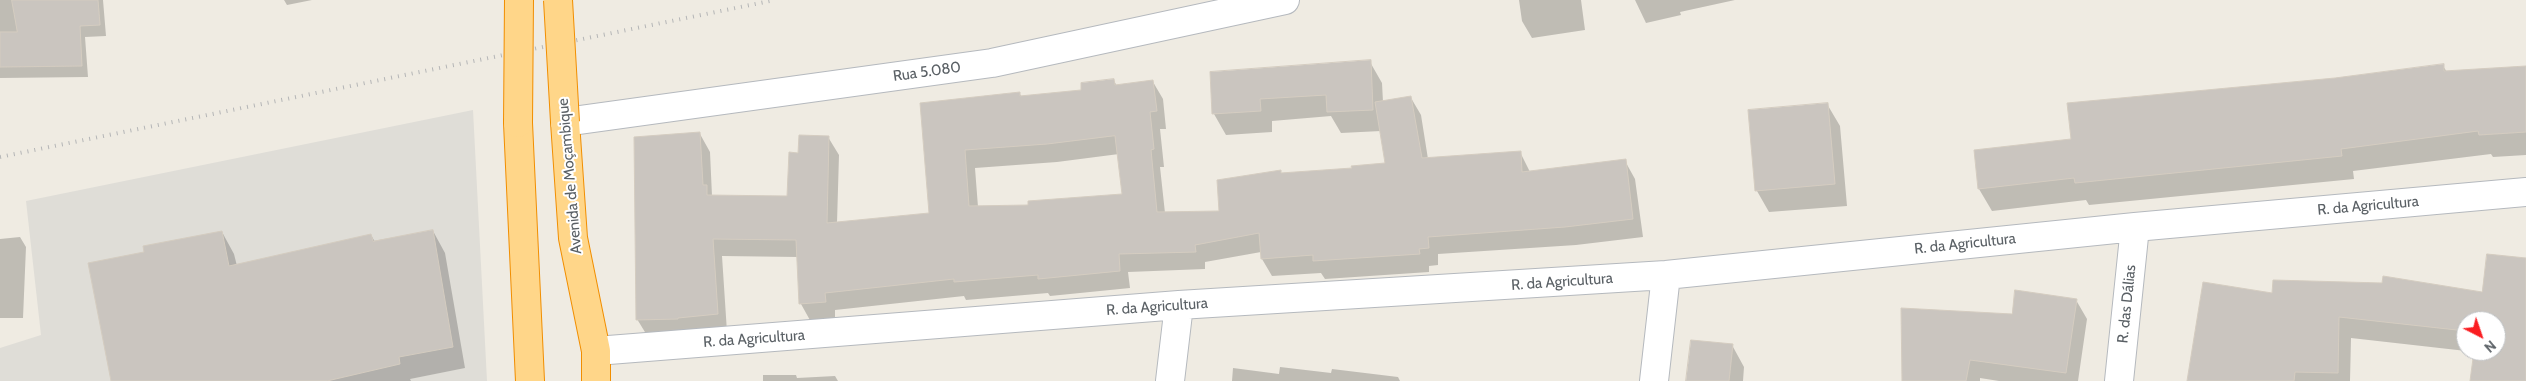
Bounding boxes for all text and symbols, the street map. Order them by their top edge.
street label: Rua 5.080 [892,58,962,86]
street label: Avenida de Moçambique [554,97,586,255]
street label: R. da Agricultura [2316,193,2420,219]
street label: R. da Agricultura [1913,230,2017,258]
street label: R. das Dálias [2114,264,2140,344]
street label: R. da Agricultura [1511,269,1613,295]
street label: R. da Agricultura [1106,294,1208,320]
north arrow [2456,311,2506,361]
street label: R. da Agricultura [703,326,805,352]
text: N [2481,337,2500,357]

